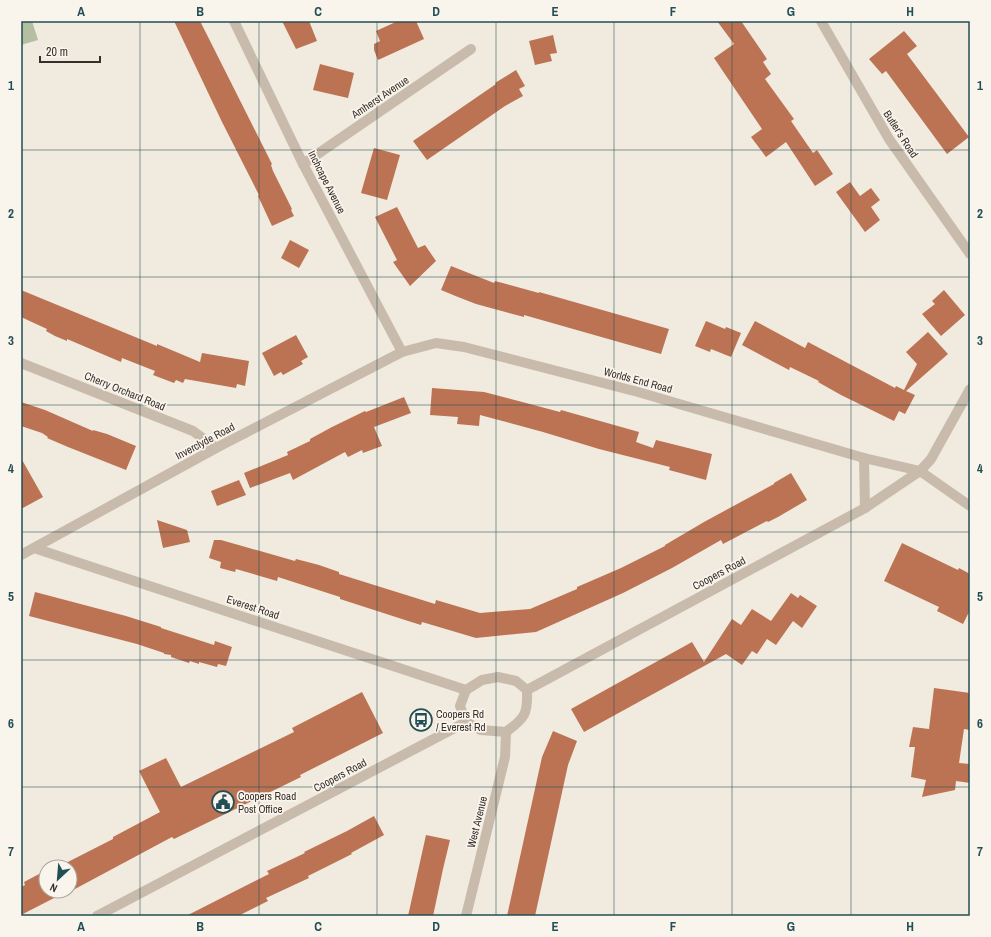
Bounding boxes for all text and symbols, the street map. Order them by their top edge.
text: A [77,3,85,20]
text: B [196,3,204,20]
text: C [314,3,322,20]
text: D [432,3,440,20]
text: E [551,3,559,20]
text: F [670,3,677,20]
text: G [787,3,795,20]
text: H [906,3,914,20]
scale bar [40,38,100,64]
text: 20 m [46,44,68,60]
street label: Amherst Avenue [348,73,411,122]
text: 1 [8,77,14,94]
text: 1 [977,77,983,94]
street label: Butler's Road [880,108,922,160]
street label: Inchcape Avenue [305,148,349,216]
text: 2 [8,205,14,222]
text: 2 [977,205,983,222]
text: 3 [8,332,14,349]
text: 3 [977,332,983,349]
street label: Worlds End Road [602,364,674,396]
street label: Cherry Orchard Road [82,368,168,414]
street label: Inverclyde Road [173,420,237,462]
text: 4 [8,460,14,477]
text: 4 [977,460,983,477]
street label: Coopers Road [690,553,748,593]
text: 5 [8,588,14,605]
text: 5 [977,588,983,605]
street label: Everest Road [225,592,281,622]
bus stop icon: Coopers Rd / Everest Rd [408,707,434,733]
place label: Coopers Rd / Everest Rd [436,707,486,734]
text: 6 [8,715,14,732]
text: 6 [977,715,983,732]
street label: Coopers Road [311,755,369,795]
public building icon: Coopers Road Post Office [210,789,236,815]
place label: Coopers Road Post Office [238,789,296,816]
street label: West Avenue [464,795,490,849]
text: 7 [8,843,14,860]
text: 7 [977,843,983,860]
north arrow [38,859,78,899]
text: N [48,880,60,896]
text: A [77,918,85,935]
text: B [196,918,204,935]
text: C [314,918,322,935]
text: D [432,918,440,935]
text: E [551,918,559,935]
text: F [670,918,677,935]
text: G [787,918,795,935]
text: H [906,918,914,935]

